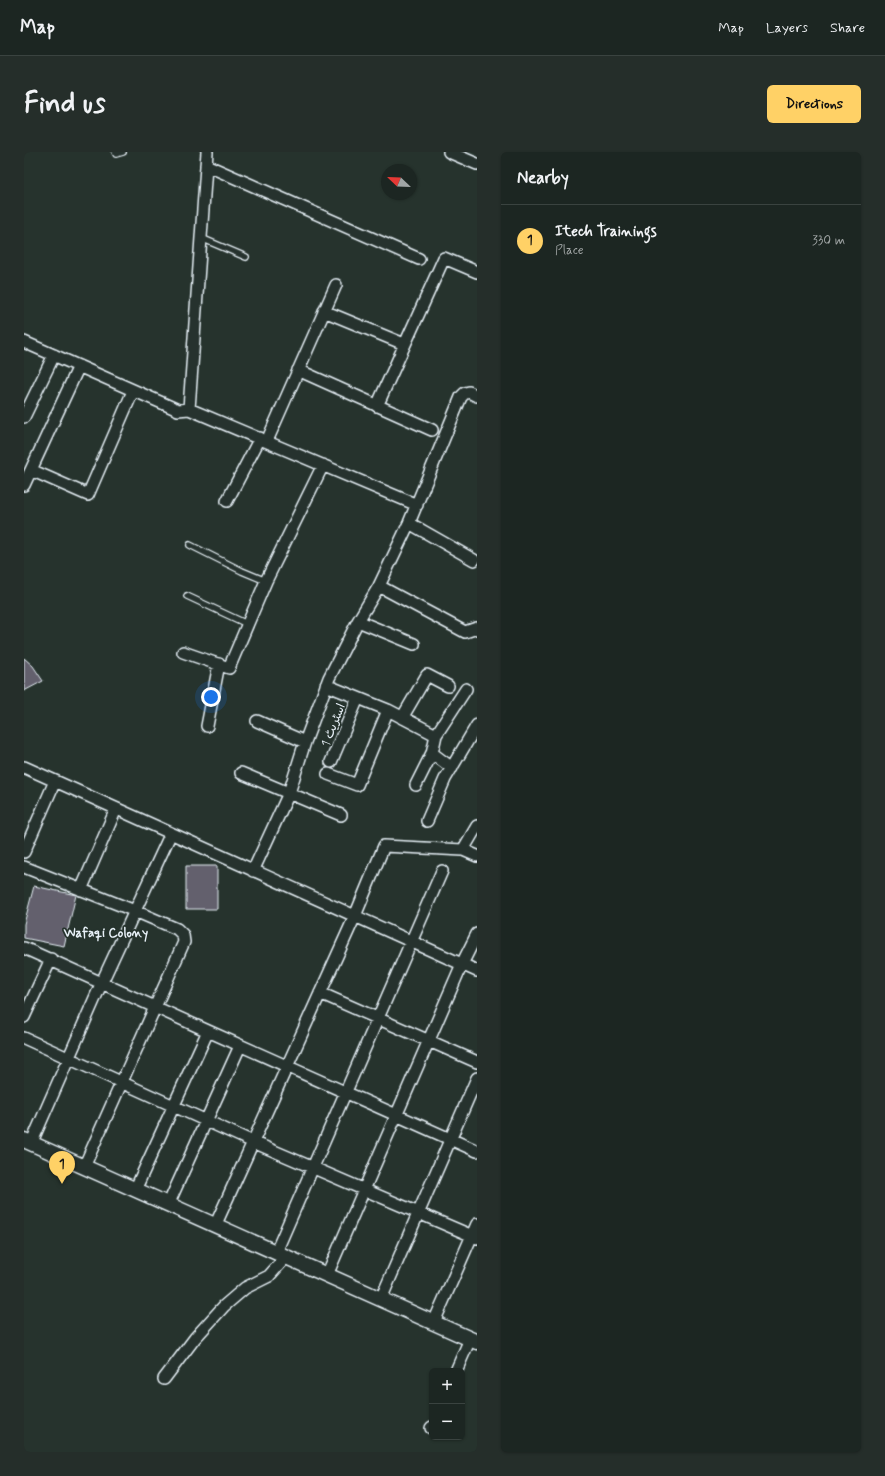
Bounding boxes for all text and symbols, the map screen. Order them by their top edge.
text: Map [20,15,55,40]
text: Map [718,19,744,37]
text: Layers [766,19,808,37]
text: Share [830,19,865,37]
button: Directions [767,85,861,123]
text: Find us [24,86,105,123]
north arrow [381,164,417,200]
text: Nearby [517,167,569,189]
text: Itech Trainings [555,222,657,242]
text: 1 [527,232,533,249]
text: 330 m [812,232,845,249]
text: Place [555,242,584,259]
your location [201,687,221,707]
street label: اسٹریٹ 1 [318,701,350,749]
district label: Wafaqi Colony [63,925,148,942]
pin: 1 [49,1151,75,1184]
map controls [429,1368,465,1440]
button: + [429,1368,465,1404]
button: − [429,1404,465,1440]

